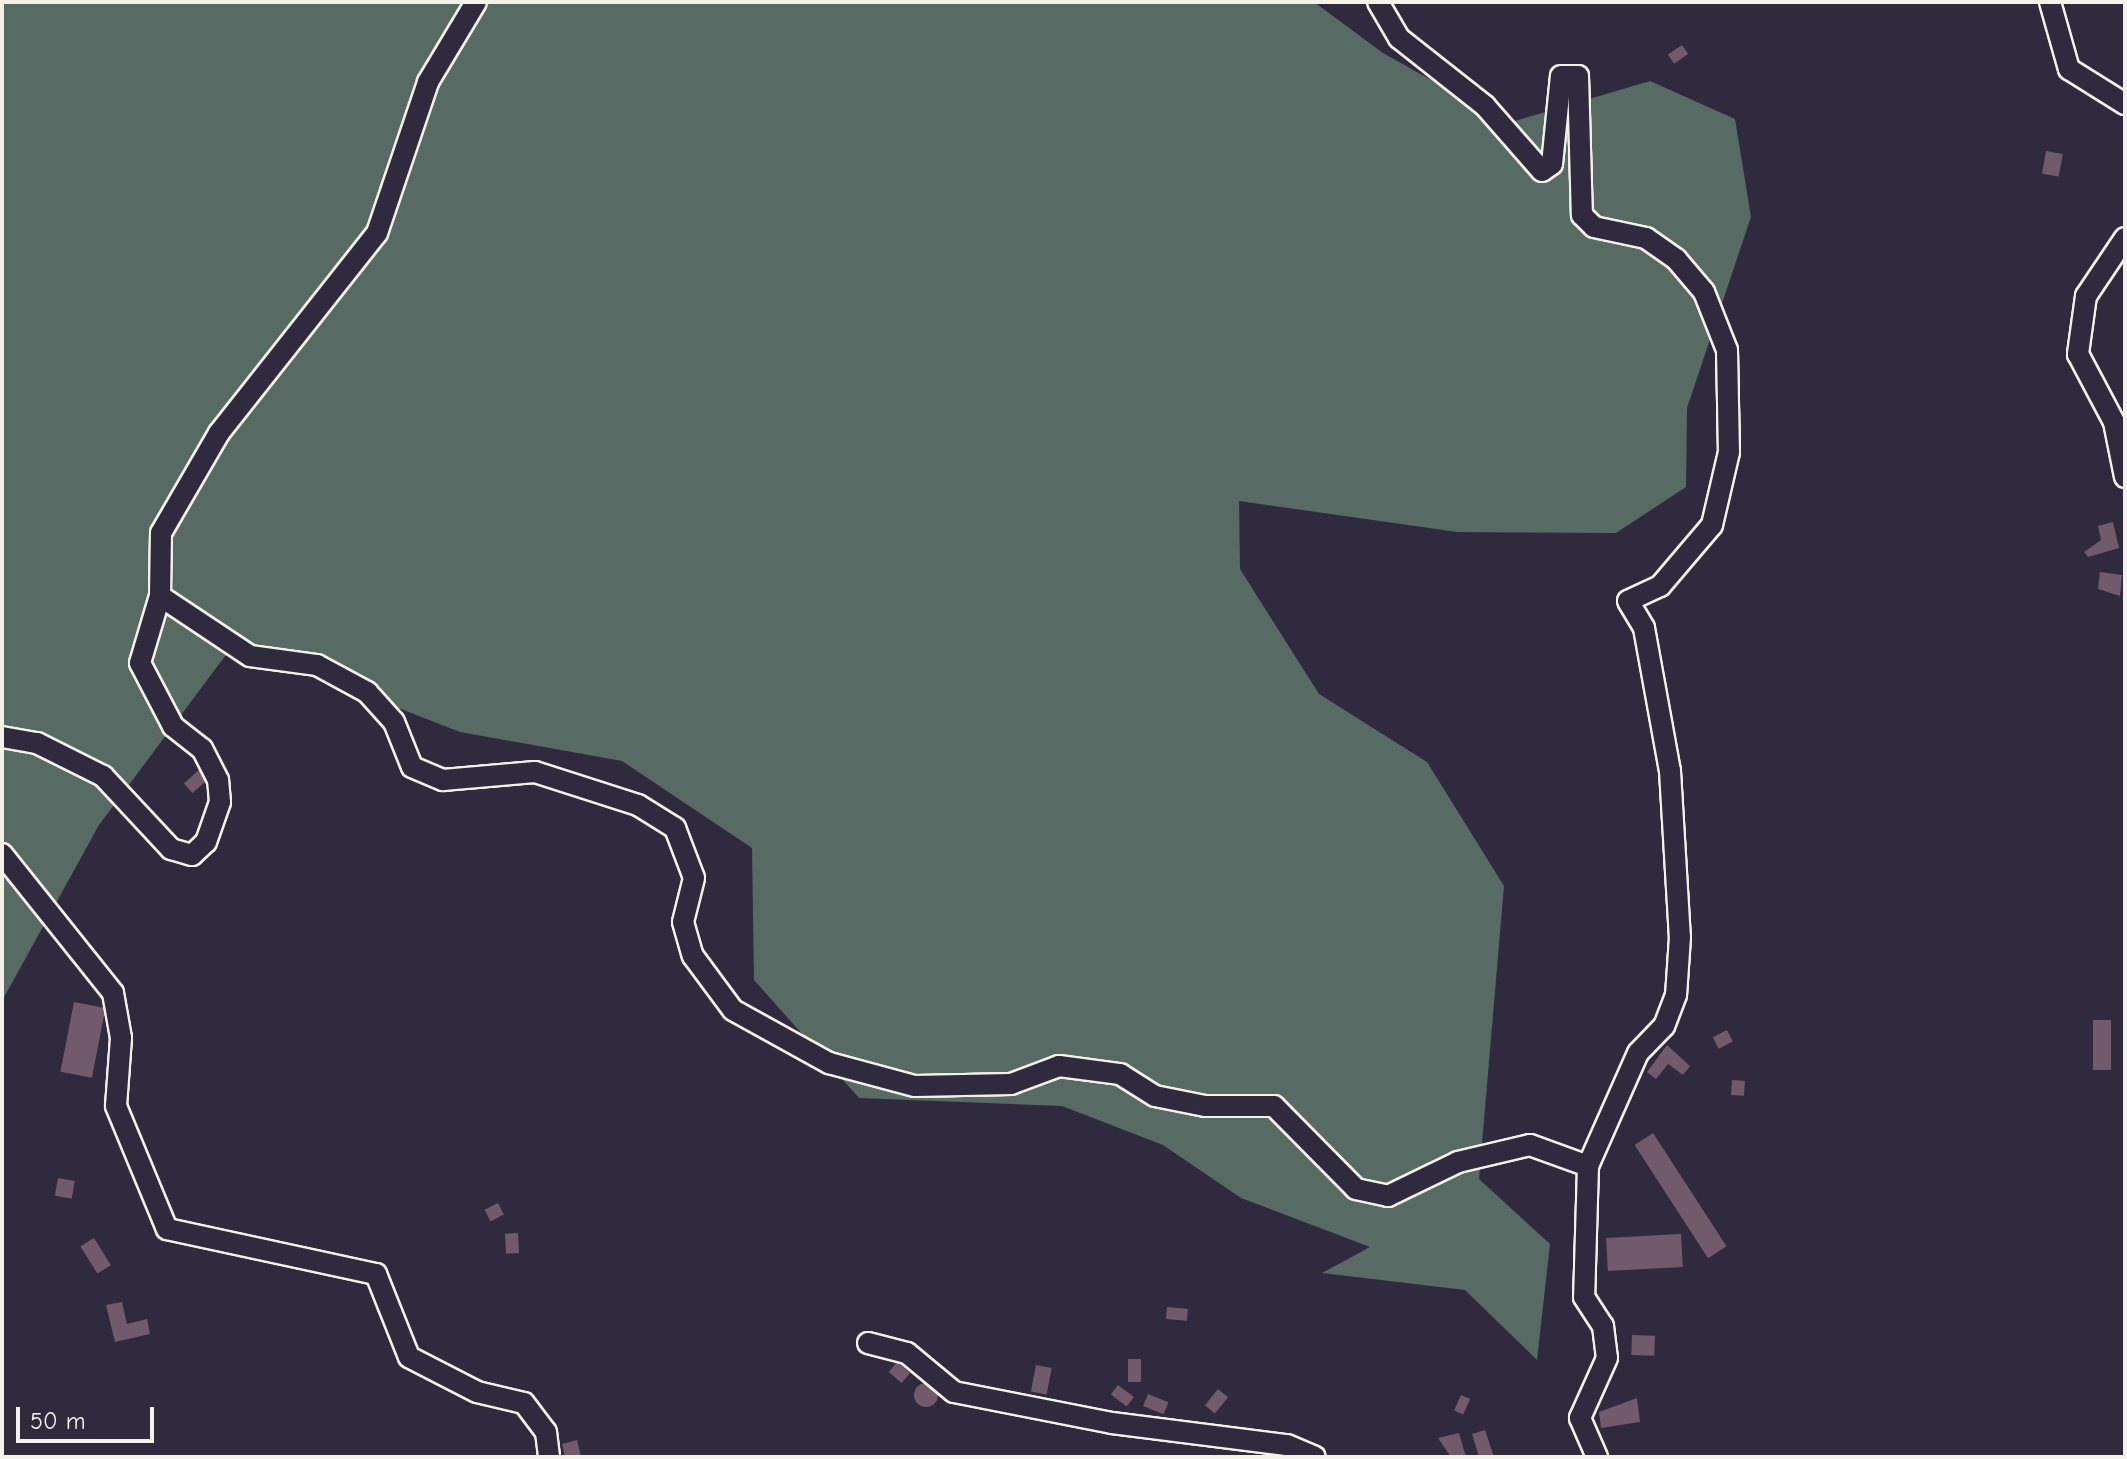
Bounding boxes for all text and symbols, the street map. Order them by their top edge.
scale bar [20,1391,158,1441]
text: 50 m [30,1407,86,1435]

